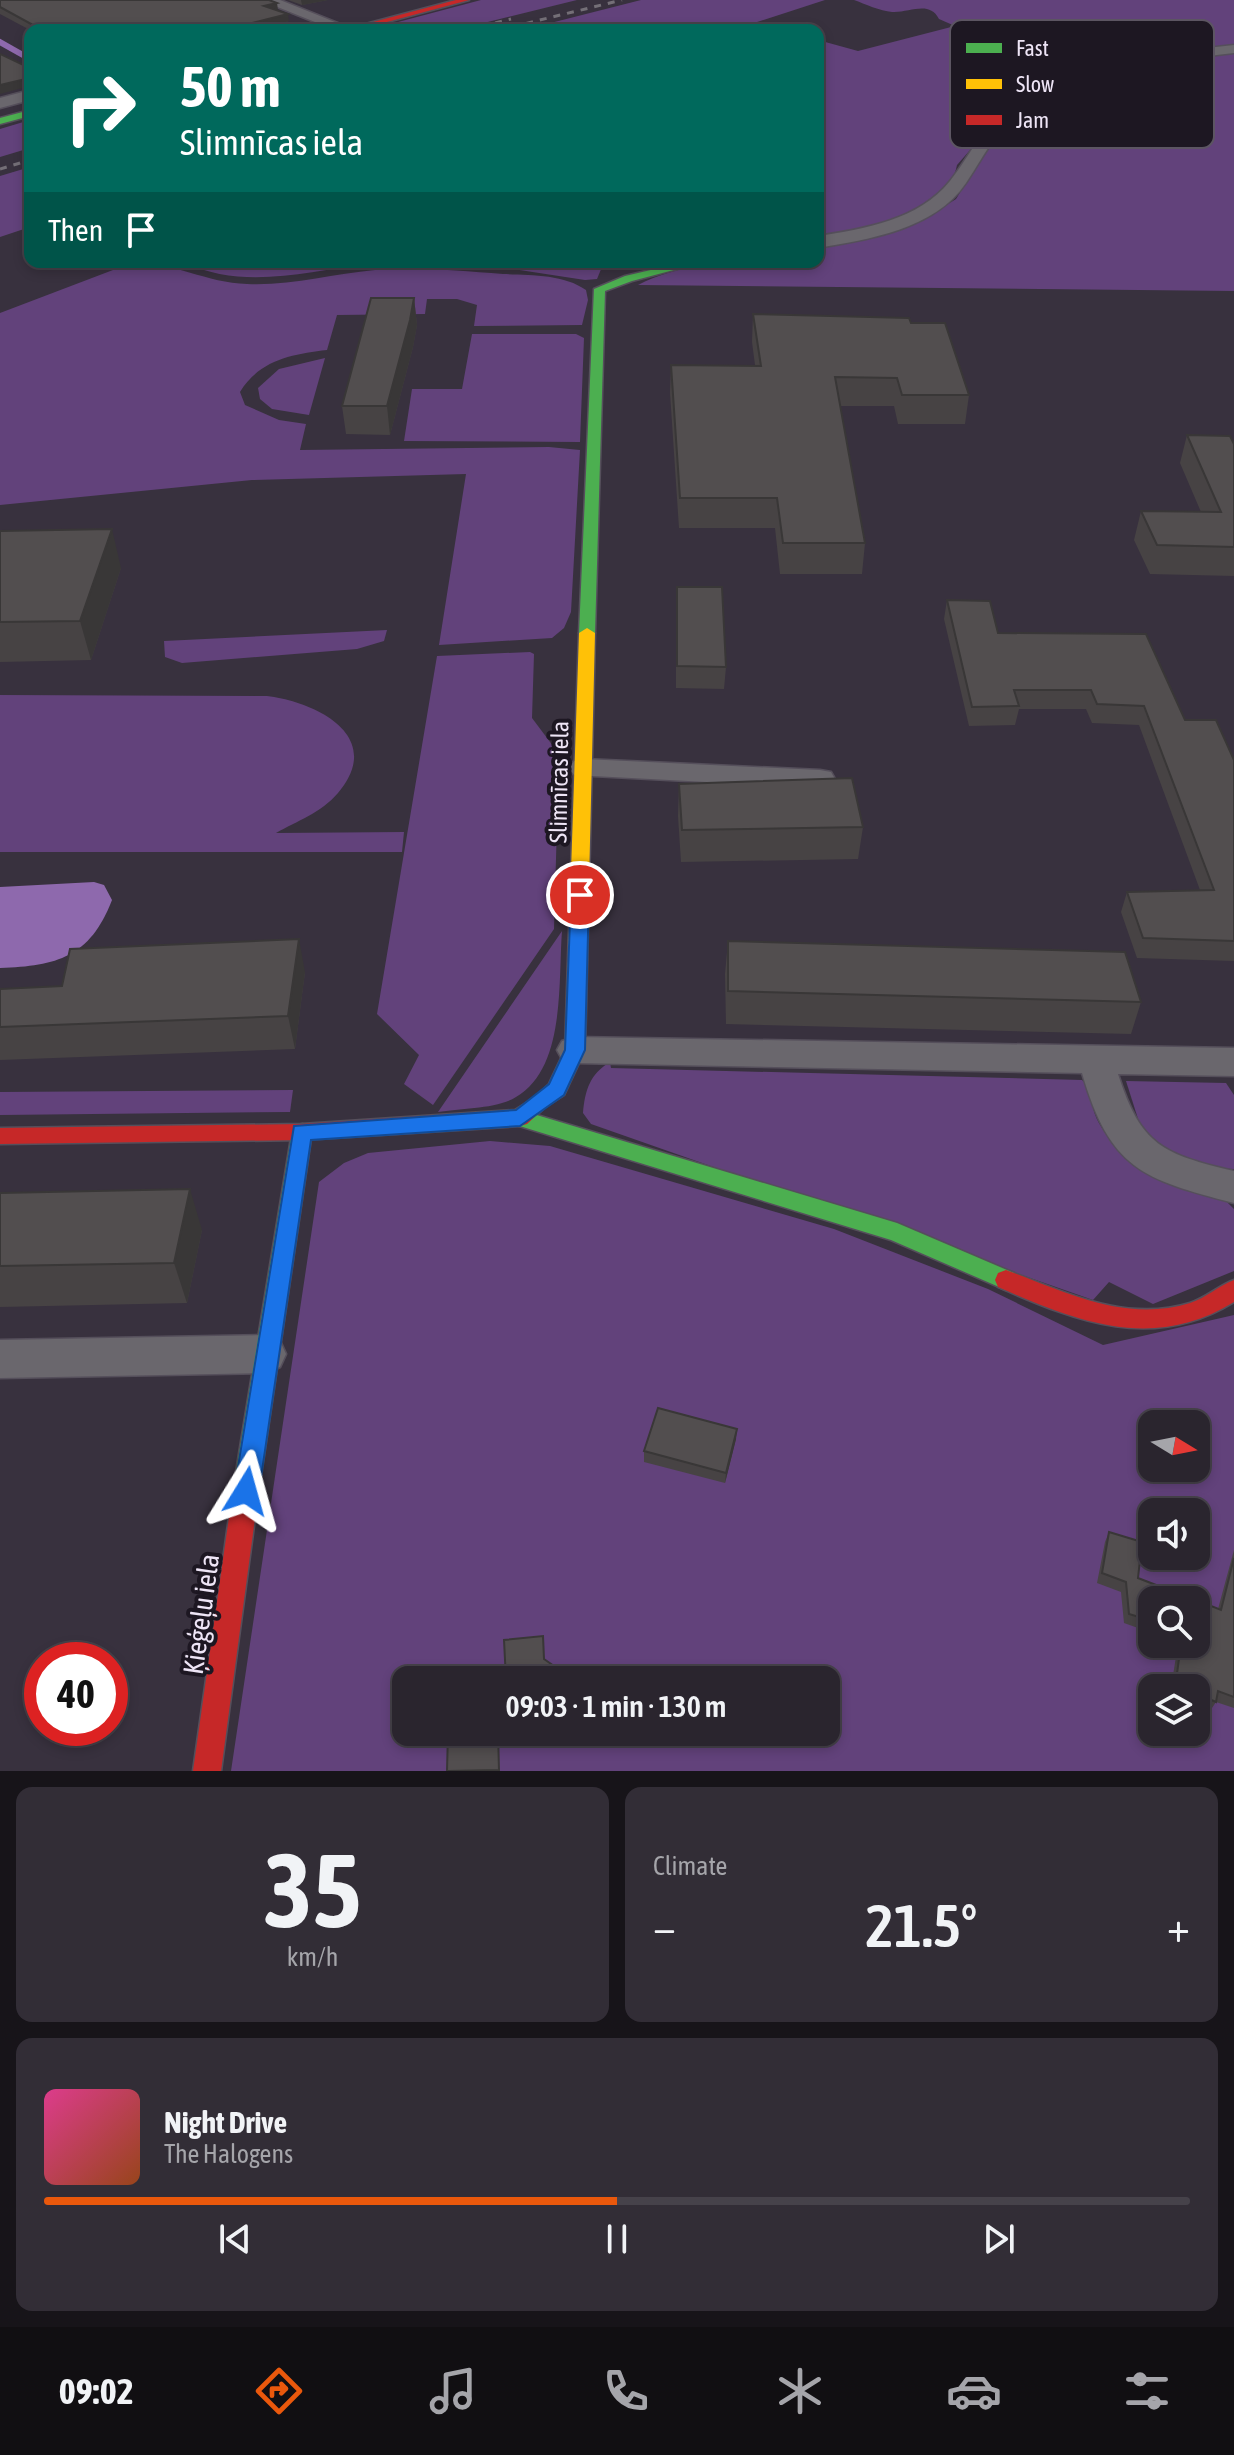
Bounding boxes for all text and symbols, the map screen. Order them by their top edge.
legend [950,20,1214,148]
text: Fast [1016,35,1049,61]
text: 50 m [180,55,281,119]
icon: right [48,56,152,160]
text: Slow [1016,71,1054,97]
text: Jam [1016,107,1049,133]
text: Slimnīcas iela [180,121,363,163]
icon: arrive [119,208,163,252]
text: Then [48,213,103,247]
street label: Slimnīcas iela [544,721,574,843]
pin [546,861,614,929]
icon: arrive [558,873,602,917]
north arrow [1138,1410,1210,1482]
map controls [1138,1410,1210,1746]
position arrow [204,1449,288,1533]
button: sound [1138,1498,1210,1570]
street label: Ķieģeļu iela [177,1552,225,1676]
button: search [1138,1586,1210,1658]
speed limit sign: 40 [24,1642,128,1746]
button: layers [1138,1674,1210,1746]
text: 09:03 · 1 min · 130 m [506,1689,726,1723]
text: 35 [264,1830,361,1949]
text: Climate [653,1851,727,1881]
text: 21.5° [866,1891,977,1960]
text: − [653,1901,676,1951]
text: + [1167,1901,1190,1951]
text: km/h [287,1942,338,1972]
text: Night Drive [164,2105,287,2139]
text: The Halogens [164,2139,293,2169]
icon: previous [213,2217,257,2261]
icon: pause [595,2217,639,2261]
icon: next [977,2217,1021,2261]
icon: directions [251,2363,307,2419]
icon: music [425,2363,481,2419]
icon: phone [598,2363,654,2419]
icon: climate [772,2363,828,2419]
icon: car [946,2363,1002,2419]
icon: filters [1119,2363,1175,2419]
text: 09:02 [59,2370,134,2412]

